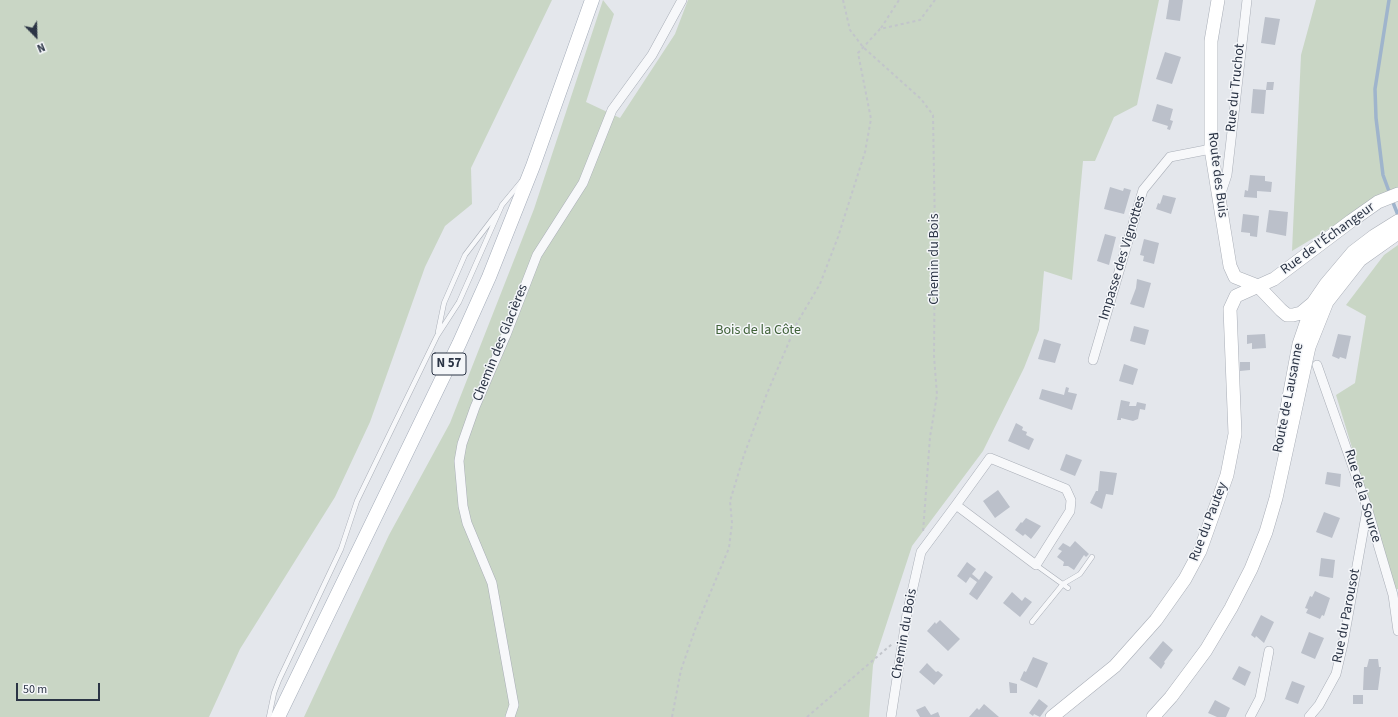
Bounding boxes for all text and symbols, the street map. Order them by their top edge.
north arrow [16,16,56,56]
text: N [35,39,47,56]
street label: Rue du Truchot [1223,43,1249,133]
street label: Route des Buis [1203,131,1231,219]
street label: Impasse des Vignottes [1096,194,1150,322]
street label: Rue de l'Échangeur [1278,199,1378,279]
street label: Chemin du Bois [927,213,943,305]
street label: Chemin des Glacières [470,282,532,404]
park label: Bois de la Côte [715,323,801,339]
street label: Route de Lausanne [1270,342,1308,454]
road number: N 57 [432,353,466,375]
street label: Rue de la Source [1340,447,1384,545]
street label: Rue du Pautey [1186,480,1232,564]
street label: Rue du Parousot [1330,567,1364,665]
street label: Chemin du Bois [889,588,921,680]
scale bar [18,675,102,701]
text: 50 m [23,681,47,698]

